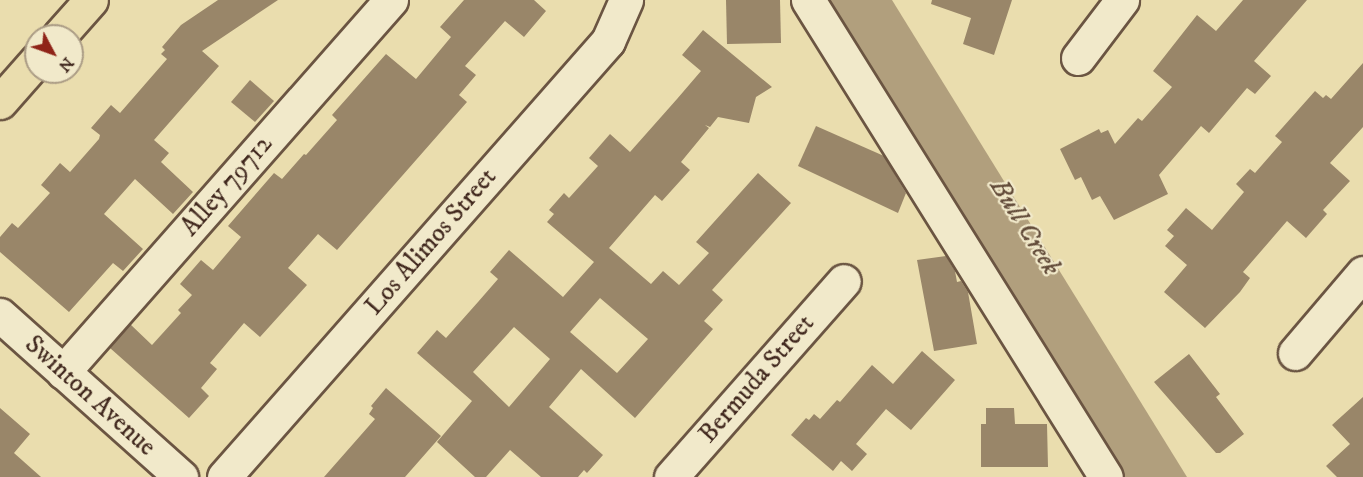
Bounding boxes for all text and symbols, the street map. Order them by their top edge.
north arrow [24,24,84,84]
text: N [54,53,78,76]
street label: Alley 79712 [175,129,279,243]
street label: Los Alimos Street [359,162,503,322]
water label: Bull Creek [983,173,1067,281]
street label: Bermuda Street [693,308,821,450]
street label: Swinton Avenue [18,329,162,463]

